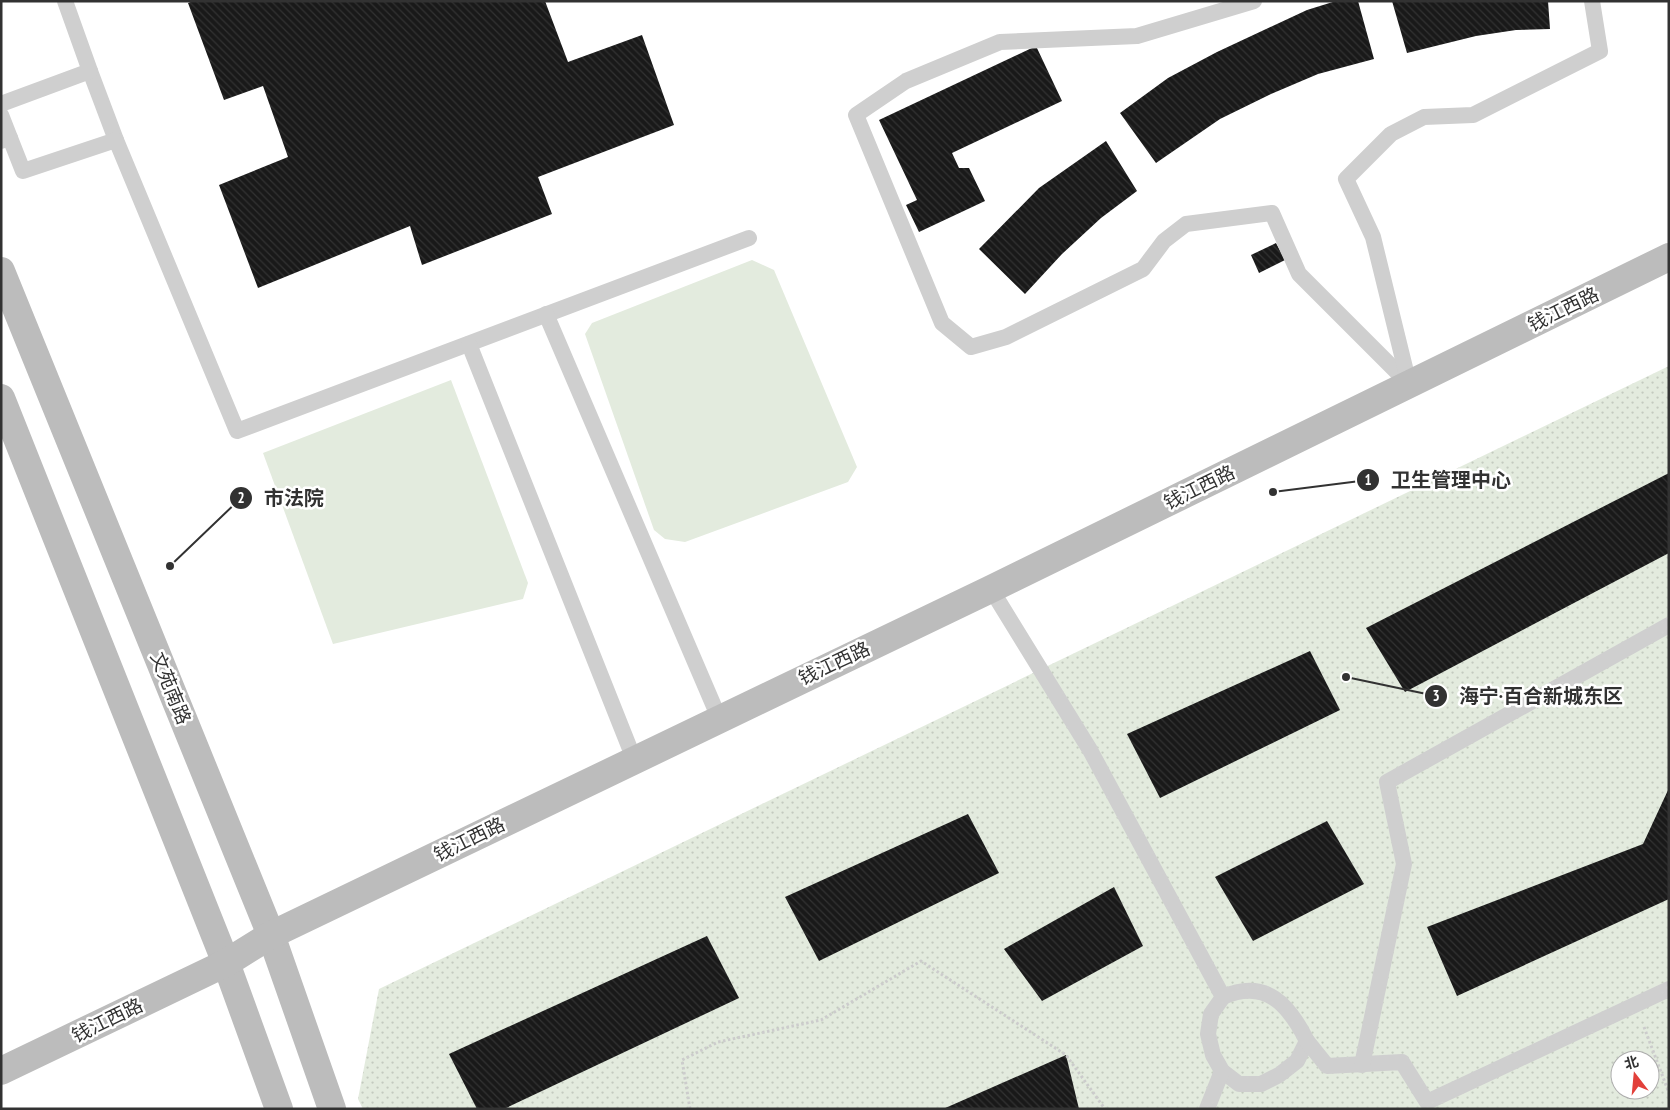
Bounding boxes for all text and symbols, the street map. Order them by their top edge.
street label: 钱江西路 [1524,282,1602,336]
street label: 钱江西路 [1160,460,1238,514]
callout: 卫生管理中心 [1356,463,1521,498]
text: 卫生管理中心 [1391,467,1511,493]
text: 1 [1364,470,1372,489]
callout: 市法院 [229,481,334,516]
text: 市法院 [264,485,324,511]
text: 2 [237,488,245,507]
street label: 钱江西路 [794,636,874,690]
street label: 文苑南路 [146,648,196,728]
callout: 海宁·百合新城东区 [1424,678,1633,713]
text: 海宁·百合新城东区 [1459,683,1623,709]
text: 3 [1432,686,1440,705]
street label: 钱江西路 [430,812,508,866]
street label: 钱江西路 [68,993,146,1047]
north arrow [1610,1050,1660,1100]
text: 北 [1622,1052,1641,1073]

